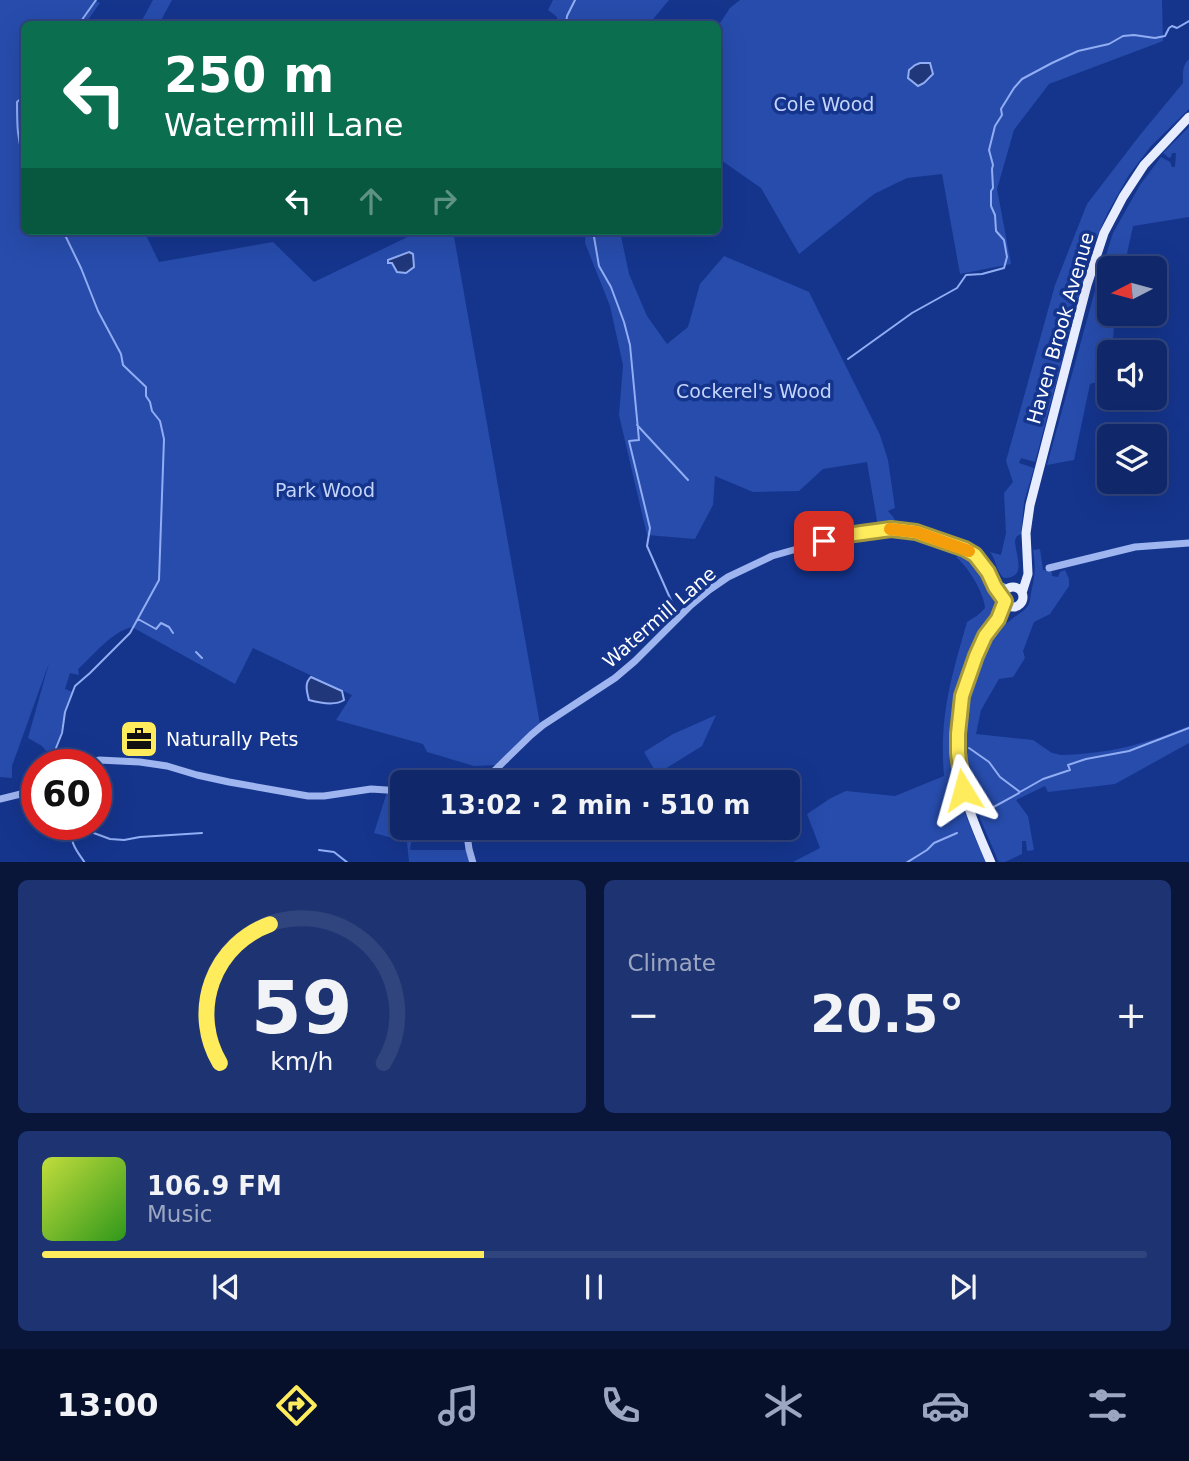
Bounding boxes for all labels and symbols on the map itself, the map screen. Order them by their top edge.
park label: Cole Wood [774,93,874,115]
street label: Haven Brook Avenue [1022,230,1098,426]
north arrow [1097,256,1167,326]
park label: Cockerel's Wood [676,380,832,402]
park label: Park Wood [275,479,375,501]
pin [794,511,854,571]
street label: Watermill Lane [598,562,720,672]
office icon: Naturally Pets [118,718,160,760]
place label: Naturally Pets [166,728,298,750]
speed limit sign: 60 [21,749,112,840]
position arrow [926,753,1000,827]

